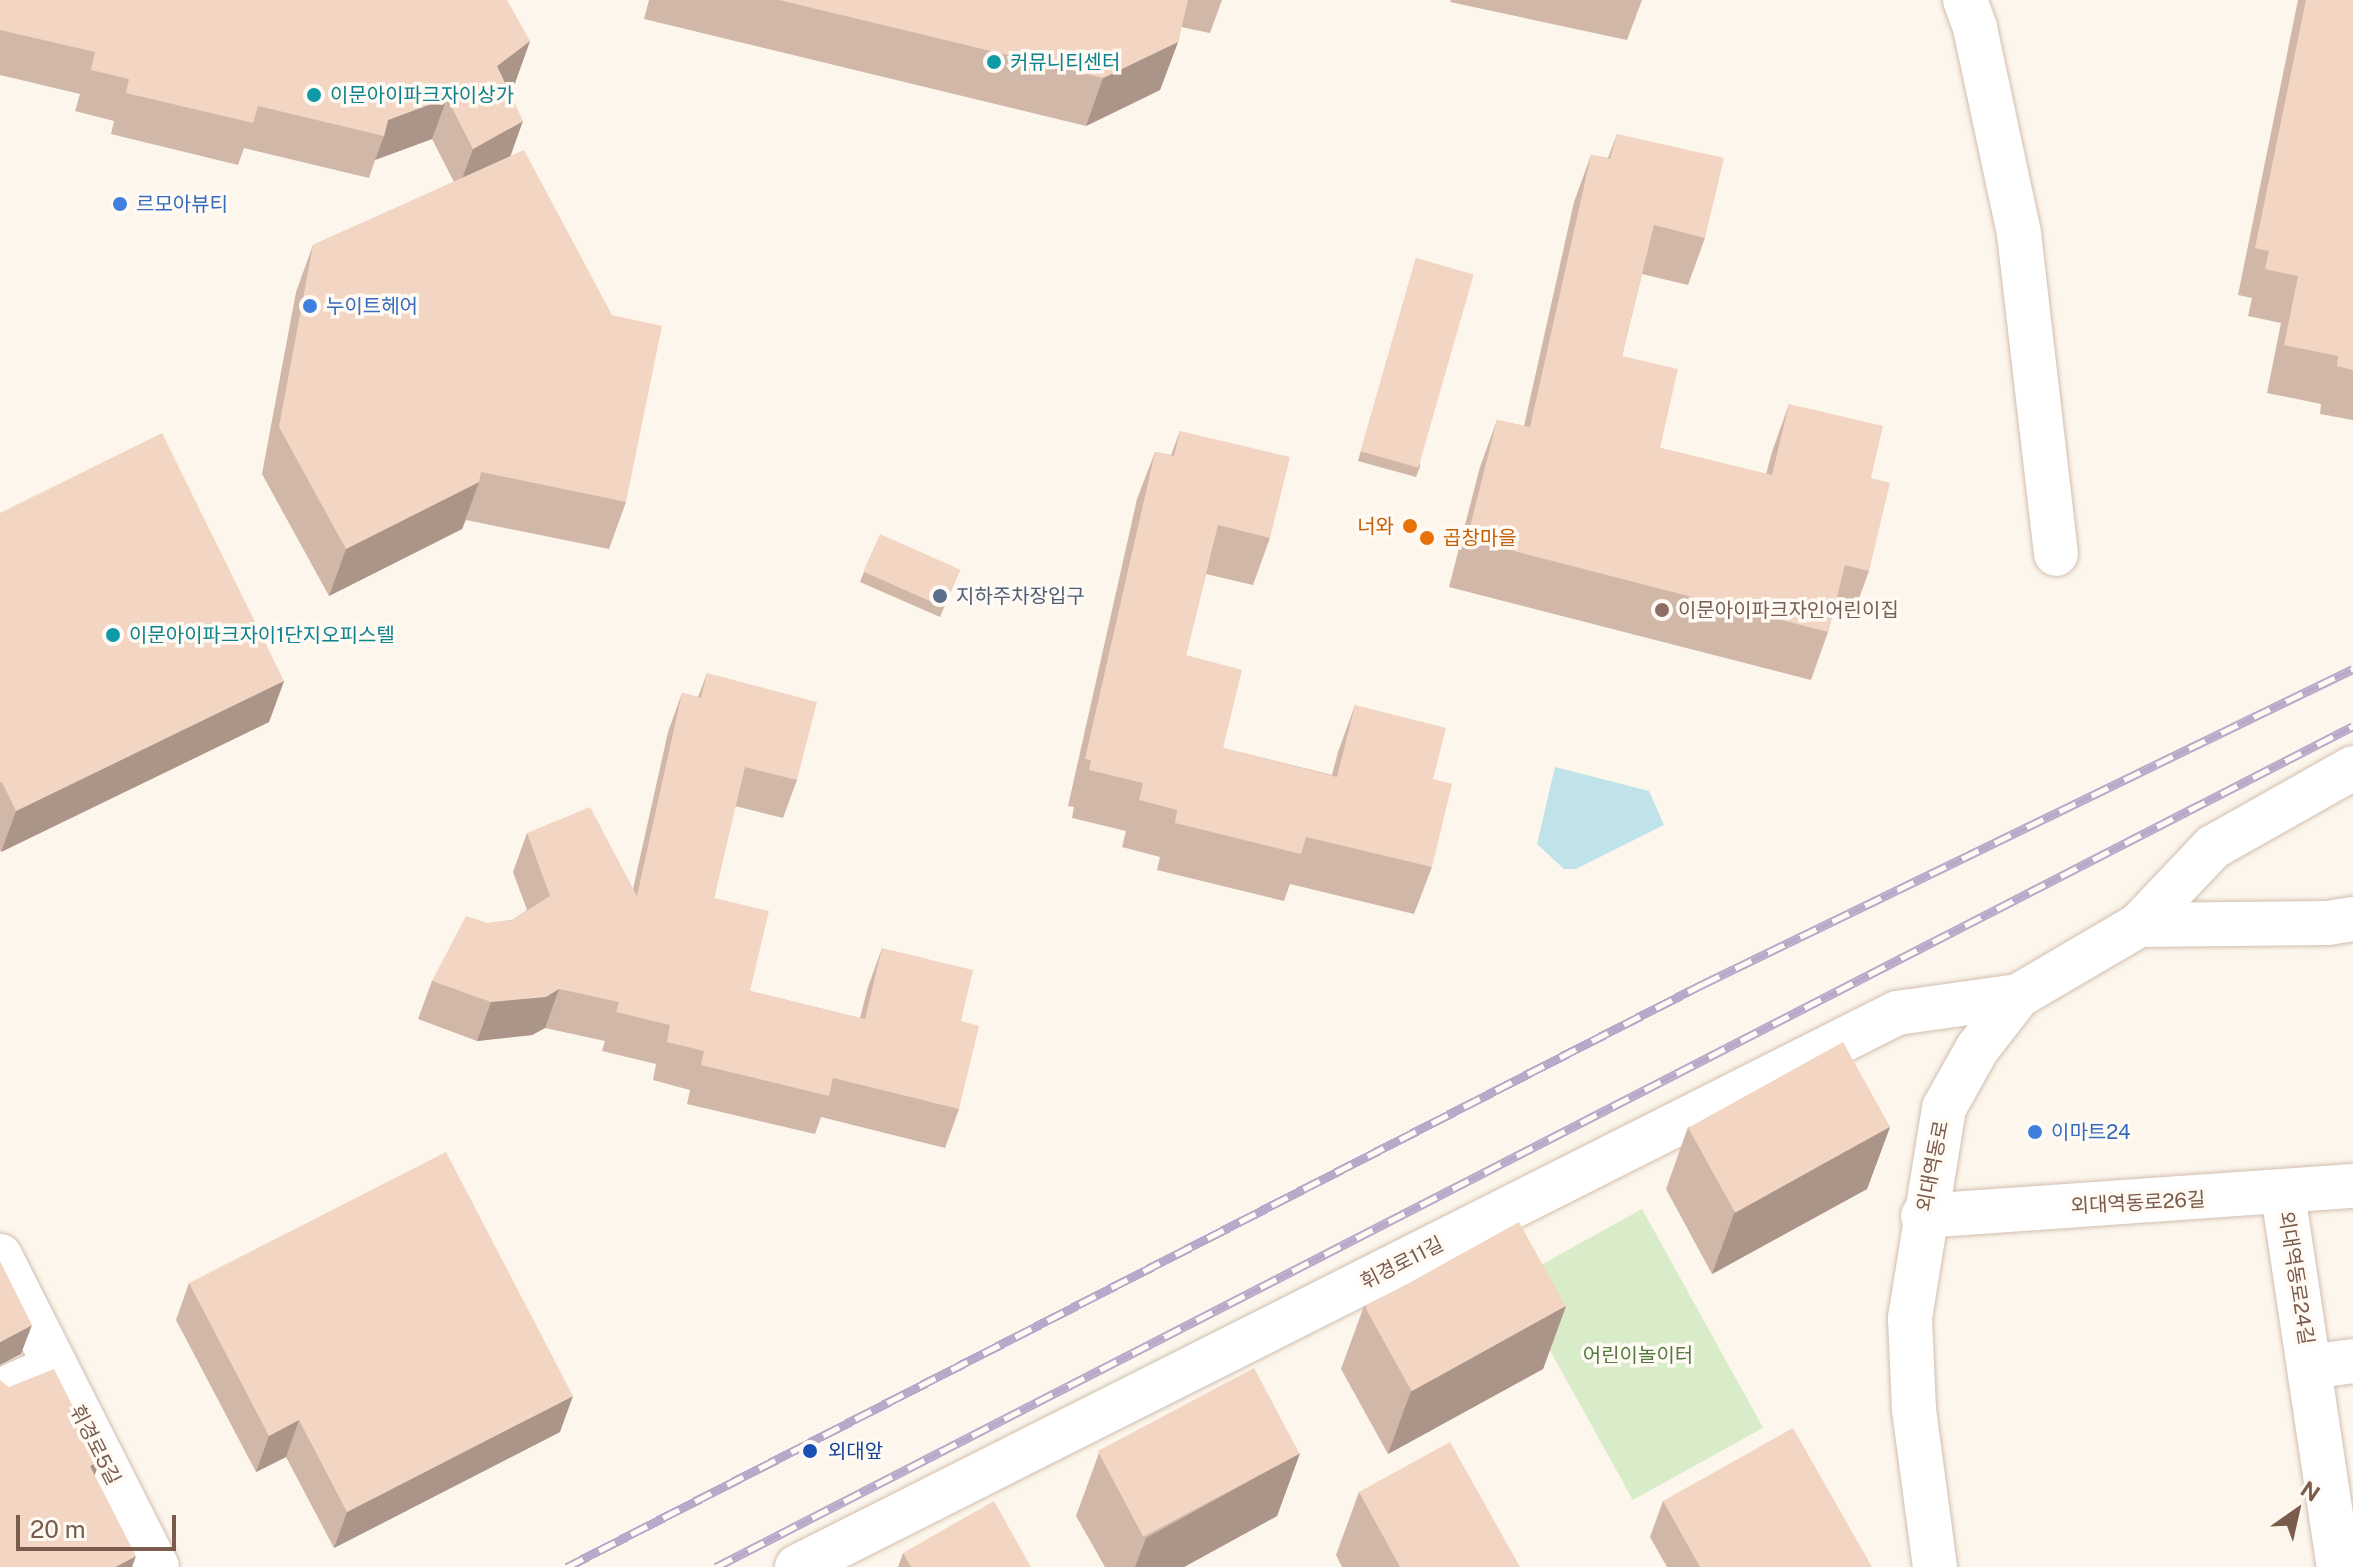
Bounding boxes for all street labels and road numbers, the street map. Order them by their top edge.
street label: 외대역동로 [1912,1119,1954,1213]
street label: 외대역동로26길 [2070,1187,2206,1219]
street label: 외대역동로24길 [2274,1210,2318,1346]
street label: 휘경로11길 [1357,1232,1447,1294]
street label: 휘경로5길 [65,1401,125,1489]

